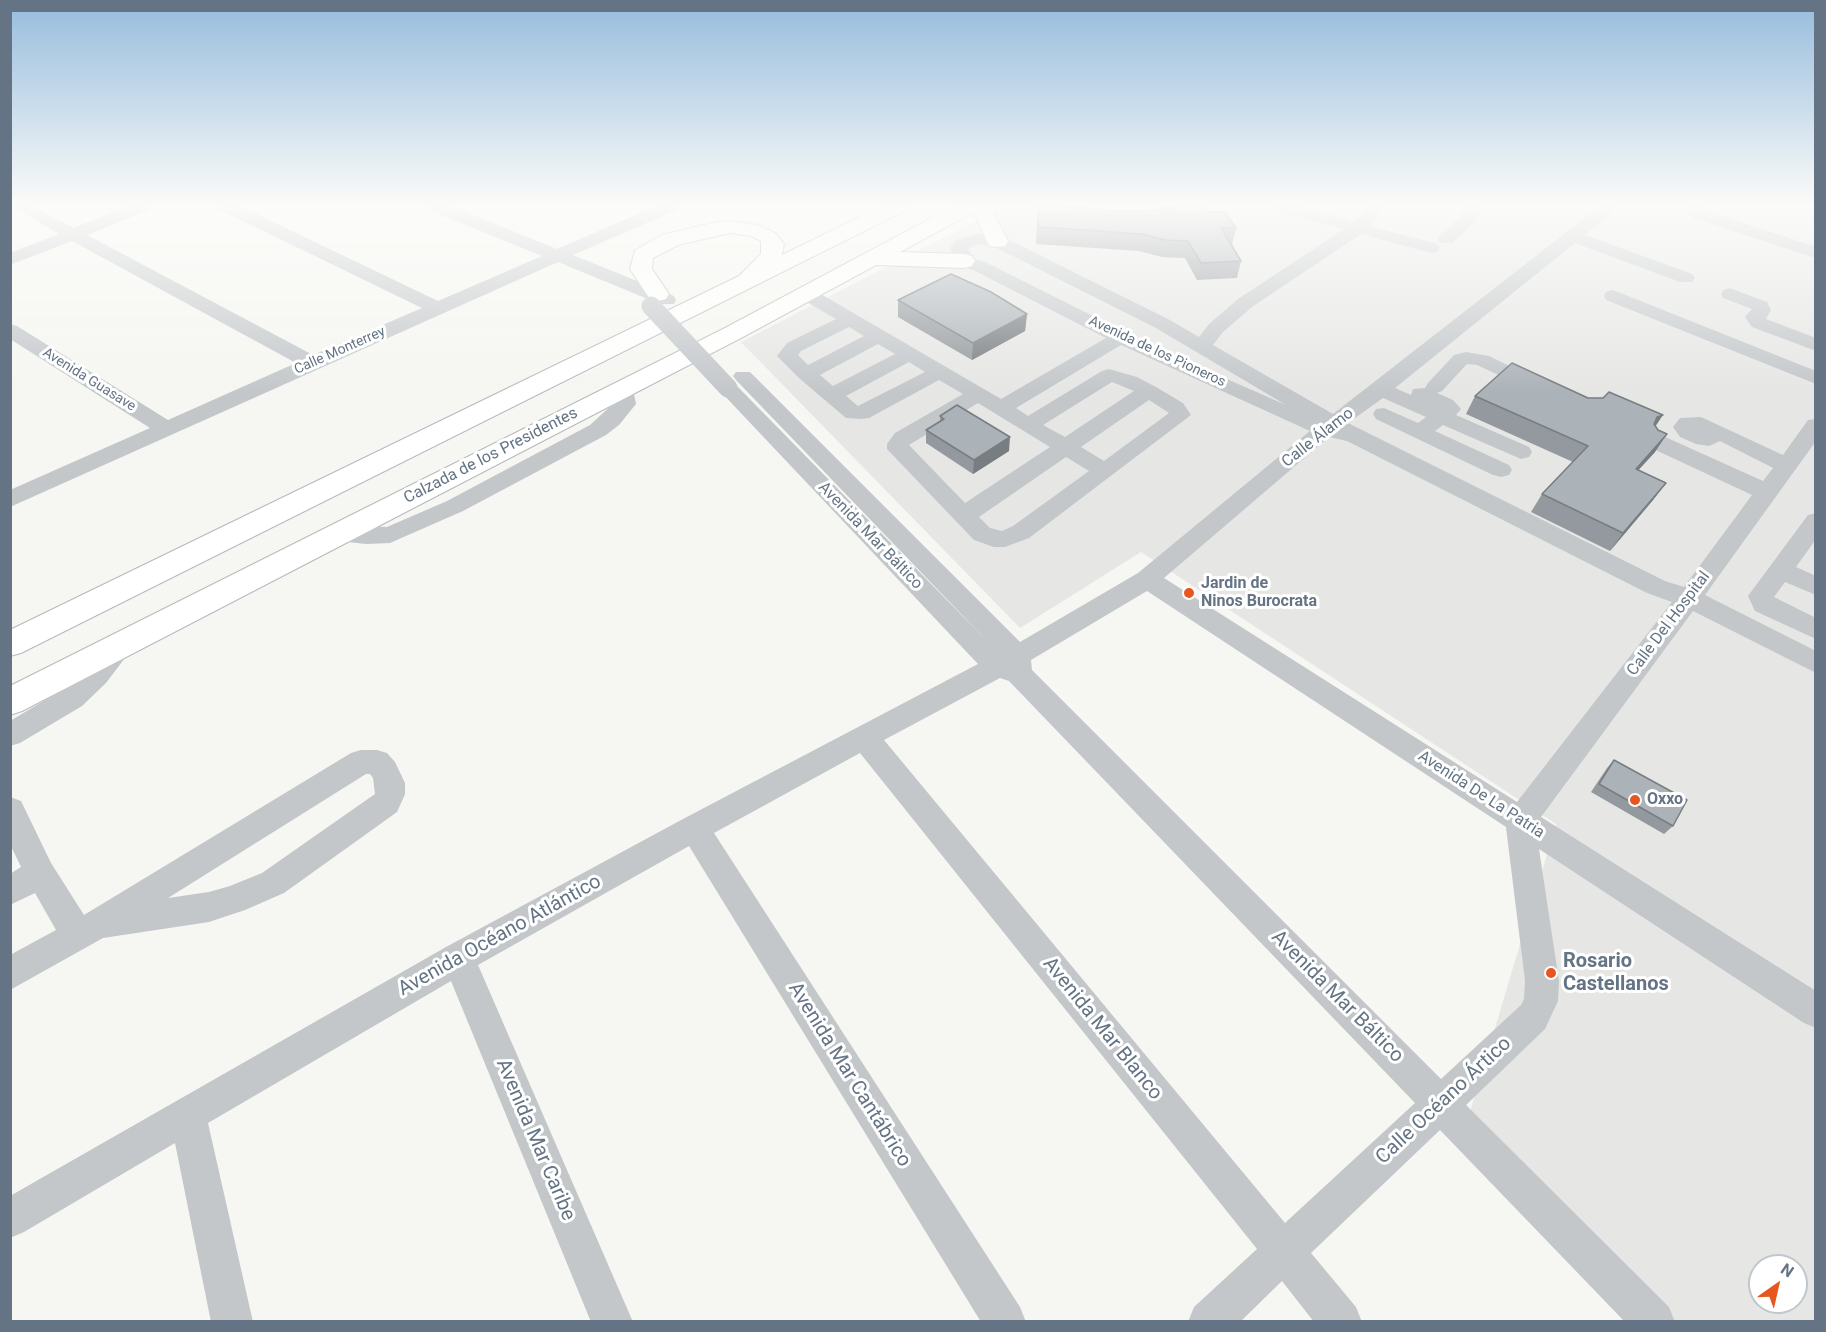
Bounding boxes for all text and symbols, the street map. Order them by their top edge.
street label: Avenida de los Pioneros [1086,313,1228,391]
street label: Calle Monterrey [292,323,388,379]
street label: Avenida Guasave [39,345,139,415]
street label: Calzada de los Presidentes [401,404,581,508]
street label: Calle Álamo [1278,404,1358,472]
street label: Avenida Mar Báltico [814,478,926,594]
street label: Calle Del Hospital [1624,568,1714,680]
place label: Jardin de Ninos Burocrata [1201,574,1317,612]
marker: Jardin de Ninos Burocrata [1182,586,1196,600]
street label: Avenida De La Patria [1414,747,1548,843]
place label: Oxxo [1647,790,1683,810]
marker: Oxxo [1628,793,1642,807]
street label: Avenida Océano Atlántico [394,870,606,1002]
street label: Avenida Mar Báltico [1266,926,1408,1068]
place label: Rosario Castellanos [1563,950,1669,997]
street label: Avenida Mar Blanco [1037,953,1167,1105]
marker: Rosario Castellanos [1544,966,1558,980]
street label: Avenida Mar Cantábrico [782,978,916,1172]
street label: Calle Océano Ártico [1371,1032,1517,1170]
street label: Avenida Mar Caribe [490,1056,580,1224]
north arrow [1748,1254,1808,1314]
text: N [1777,1259,1797,1281]

